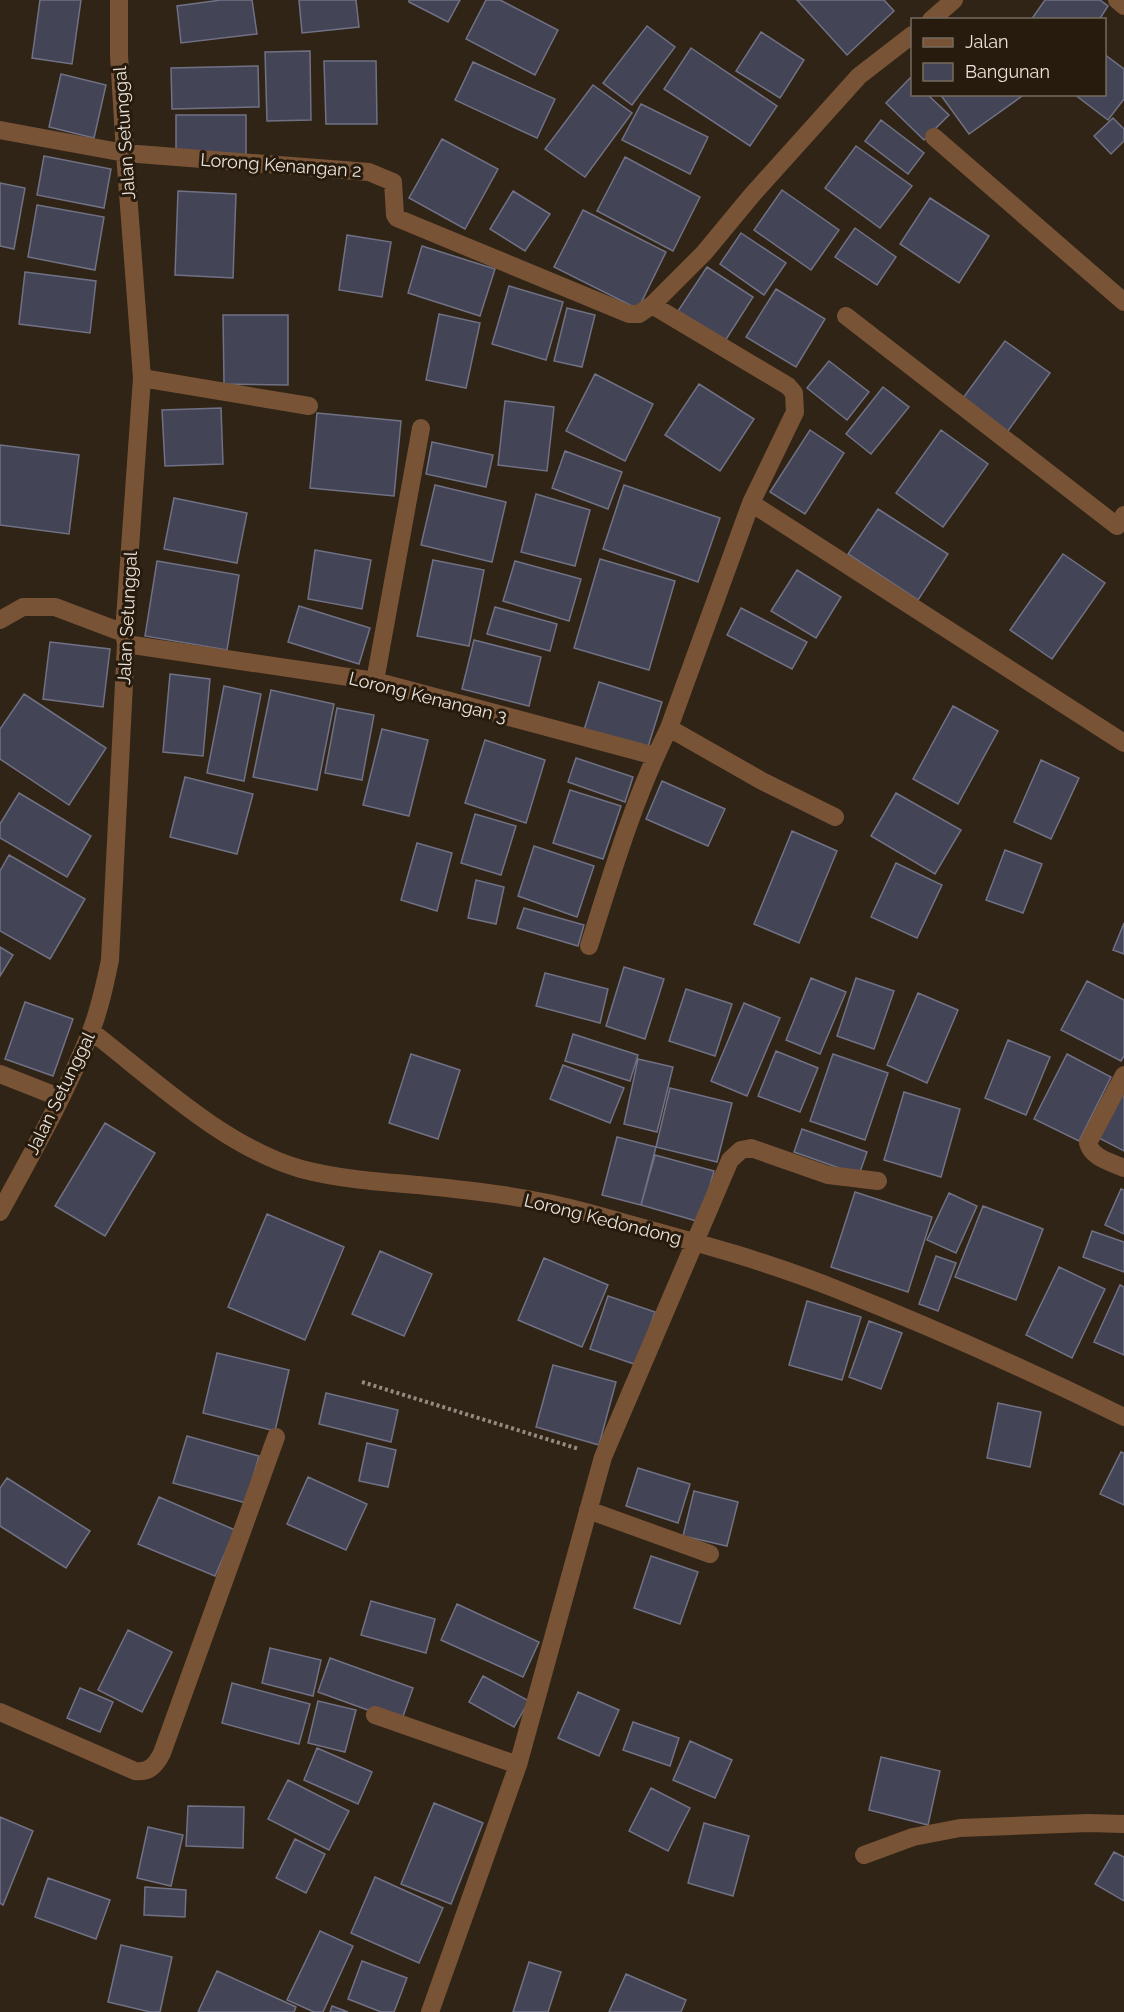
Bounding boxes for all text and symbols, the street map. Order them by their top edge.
legend [911,18,1106,96]
text: Jalan [965,31,1009,52]
text: Bangunan [965,61,1050,82]
street label: Jalan Setunggal [109,65,139,200]
street label: Lorong Kenangan 2 [200,149,362,181]
street label: Jalan Setunggal [113,551,141,685]
street label: Lorong Kenangan 3 [347,667,509,727]
street label: Jalan Setunggal [21,1028,99,1158]
street label: Lorong Kedondong [522,1189,684,1249]

